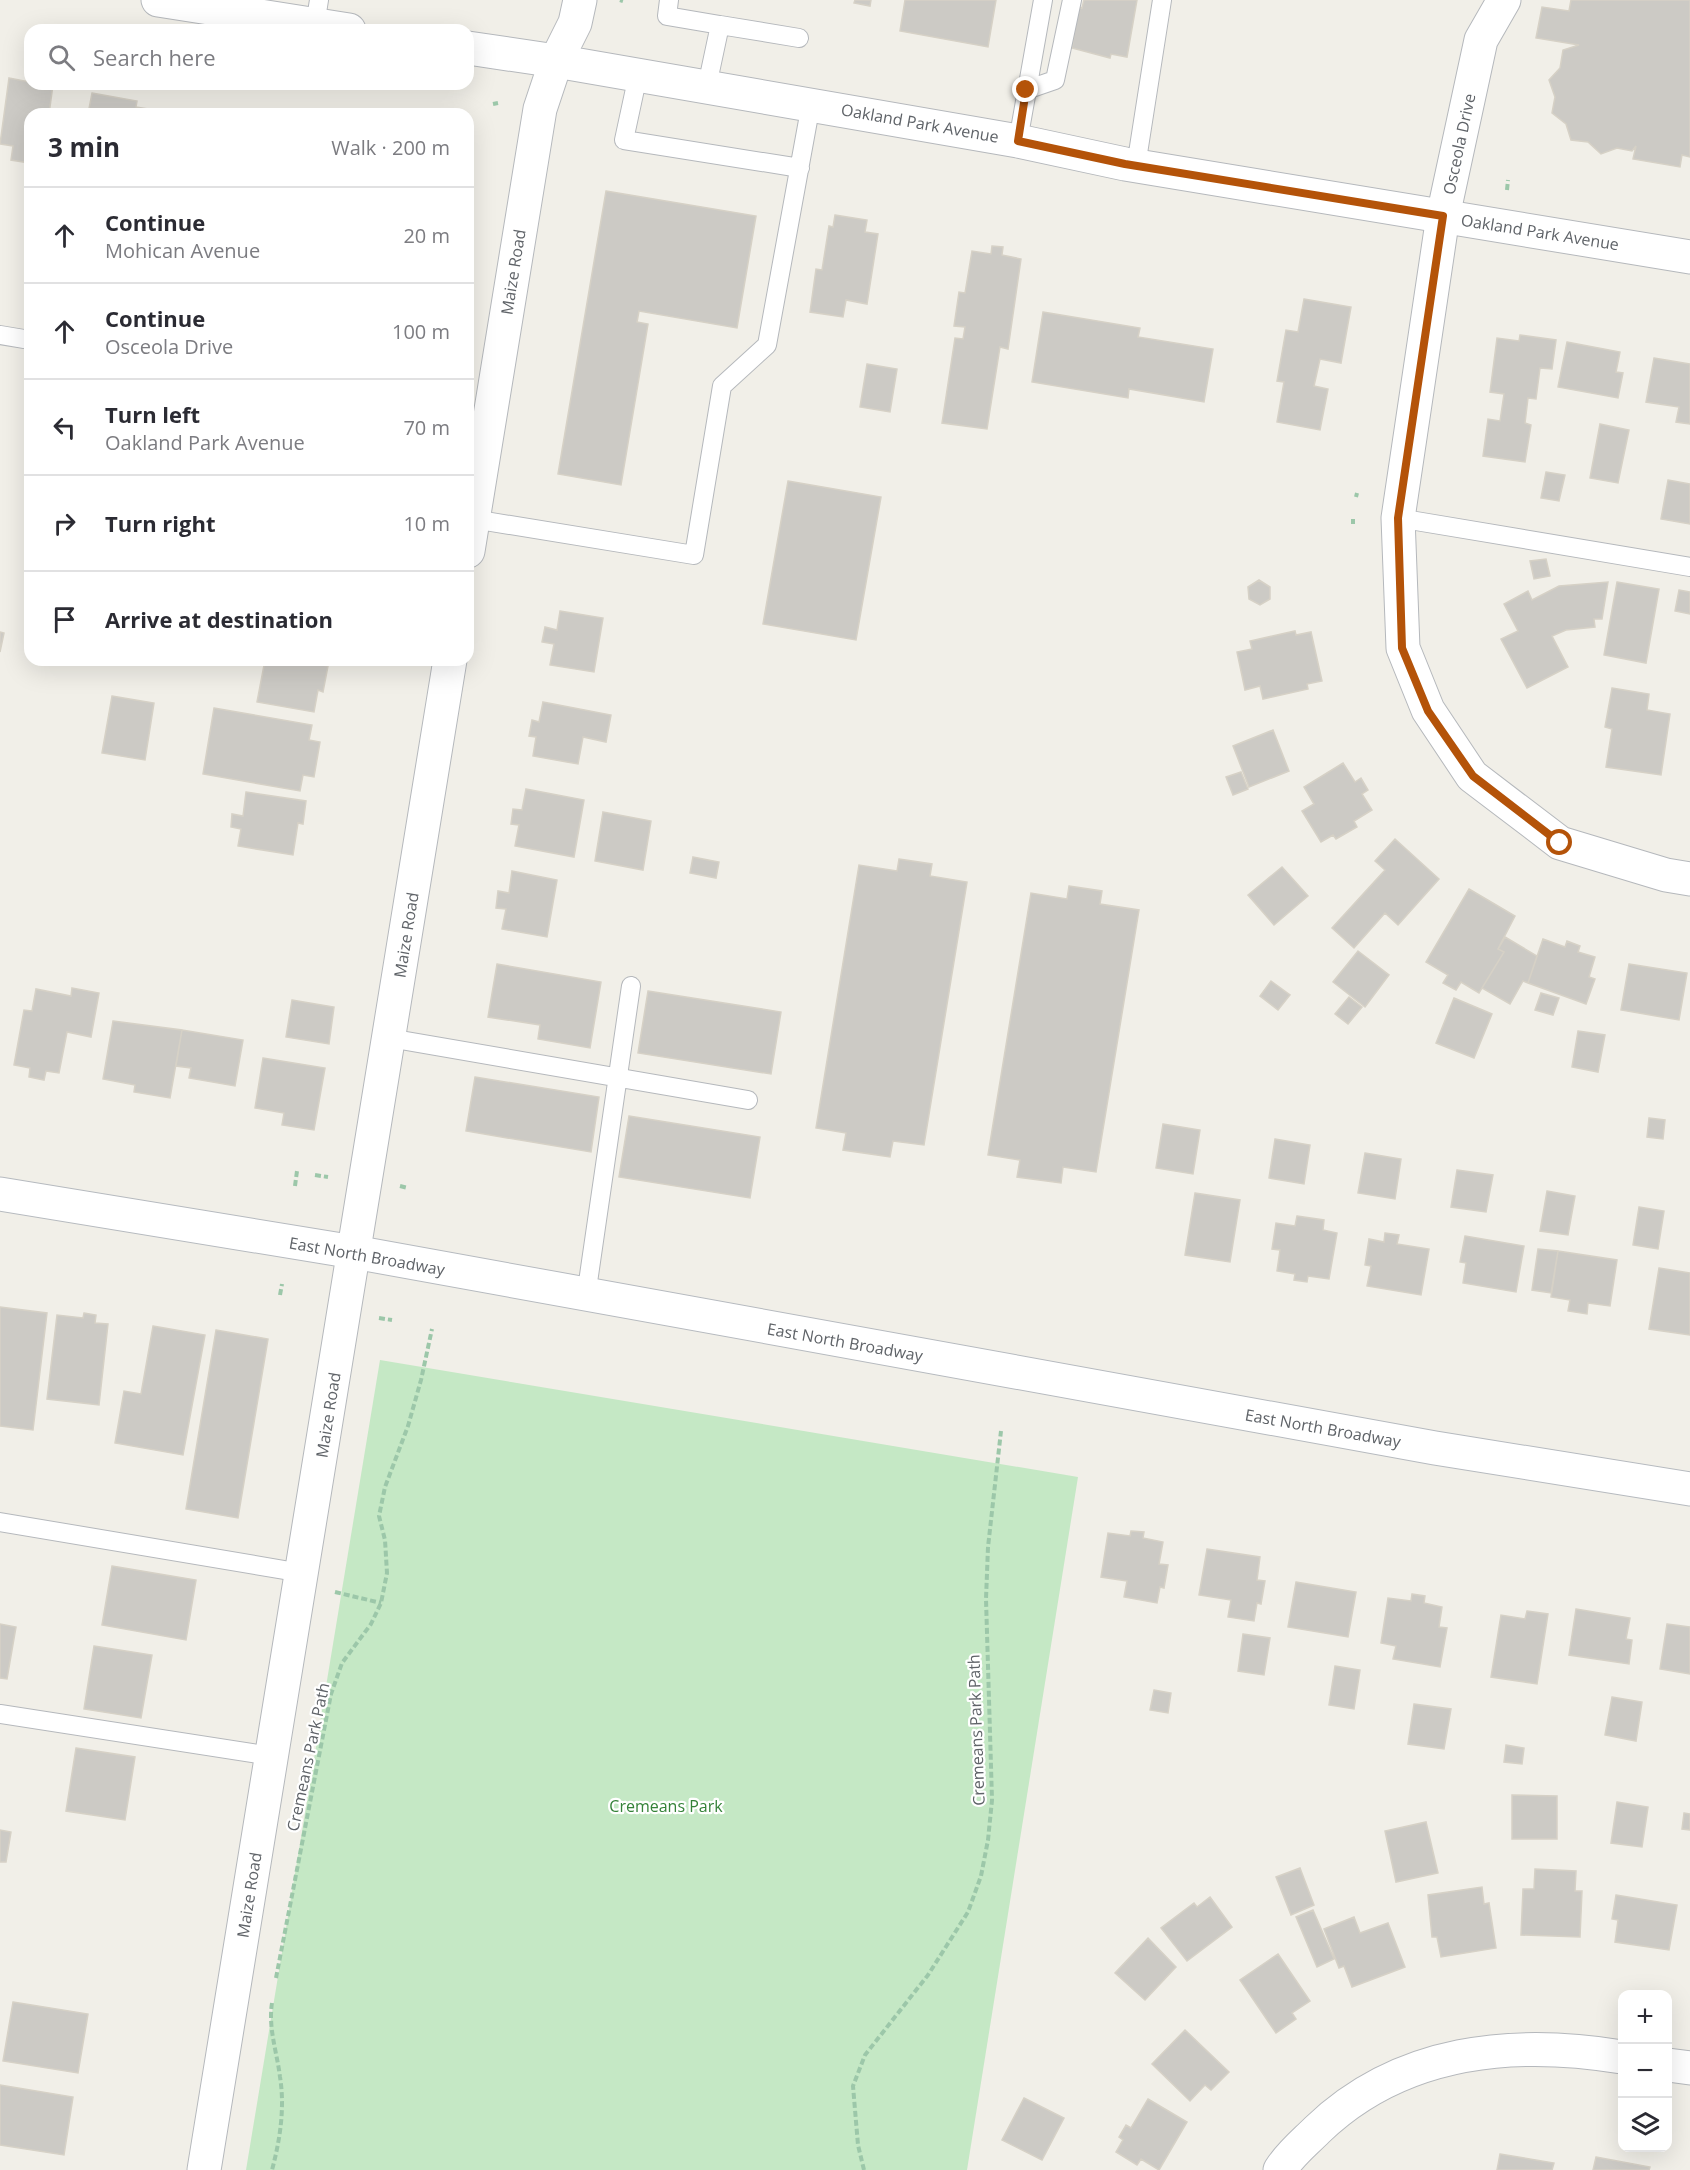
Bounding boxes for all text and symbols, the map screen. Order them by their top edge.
search box [24,24,474,90]
icon: search [45,41,78,74]
text: Search here [93,42,216,72]
route end [1012,76,1038,102]
street label: Osceola Drive [1438,92,1480,196]
street label: Oakland Park Avenue [839,98,1001,148]
text: 3 min [48,129,120,165]
text: Walk · 200 m [331,134,450,161]
text: Continue [105,207,205,237]
street label: Oakland Park Avenue [1459,209,1621,255]
icon: ahead [48,219,81,252]
text: 20 m [403,222,450,249]
street label: Maize Road [495,228,531,316]
text: Mohican Avenue [105,237,260,264]
text: Continue [105,303,205,333]
icon: ahead [48,315,81,348]
text: 100 m [392,318,450,345]
text: Osceola Drive [105,333,233,360]
text: Turn left [105,399,200,429]
icon: left [48,411,81,444]
text: 70 m [403,414,450,441]
text: Oakland Park Avenue [105,429,305,456]
icon: right [48,507,81,540]
text: Turn right [105,508,216,538]
text: 10 m [403,510,450,537]
icon: arrive [48,603,81,636]
text: Arrive at destination [105,604,333,634]
route start [1546,829,1572,855]
street label: Maize Road [388,891,424,979]
street label: East North Broadway [287,1231,447,1281]
street label: East North Broadway [765,1317,925,1367]
street label: Maize Road [310,1371,346,1459]
street label: East North Broadway [1243,1403,1403,1453]
street label: Cremeans Park Path [962,1654,990,1806]
street label: Cremeans Park Path [281,1681,335,1833]
park label: Cremeans Park [609,1795,723,1817]
street label: Maize Road [231,1851,267,1939]
map controls [1618,1990,1672,2152]
button: + [1618,1990,1672,2044]
button: − [1618,2044,1672,2098]
button: layers [1618,2098,1672,2152]

